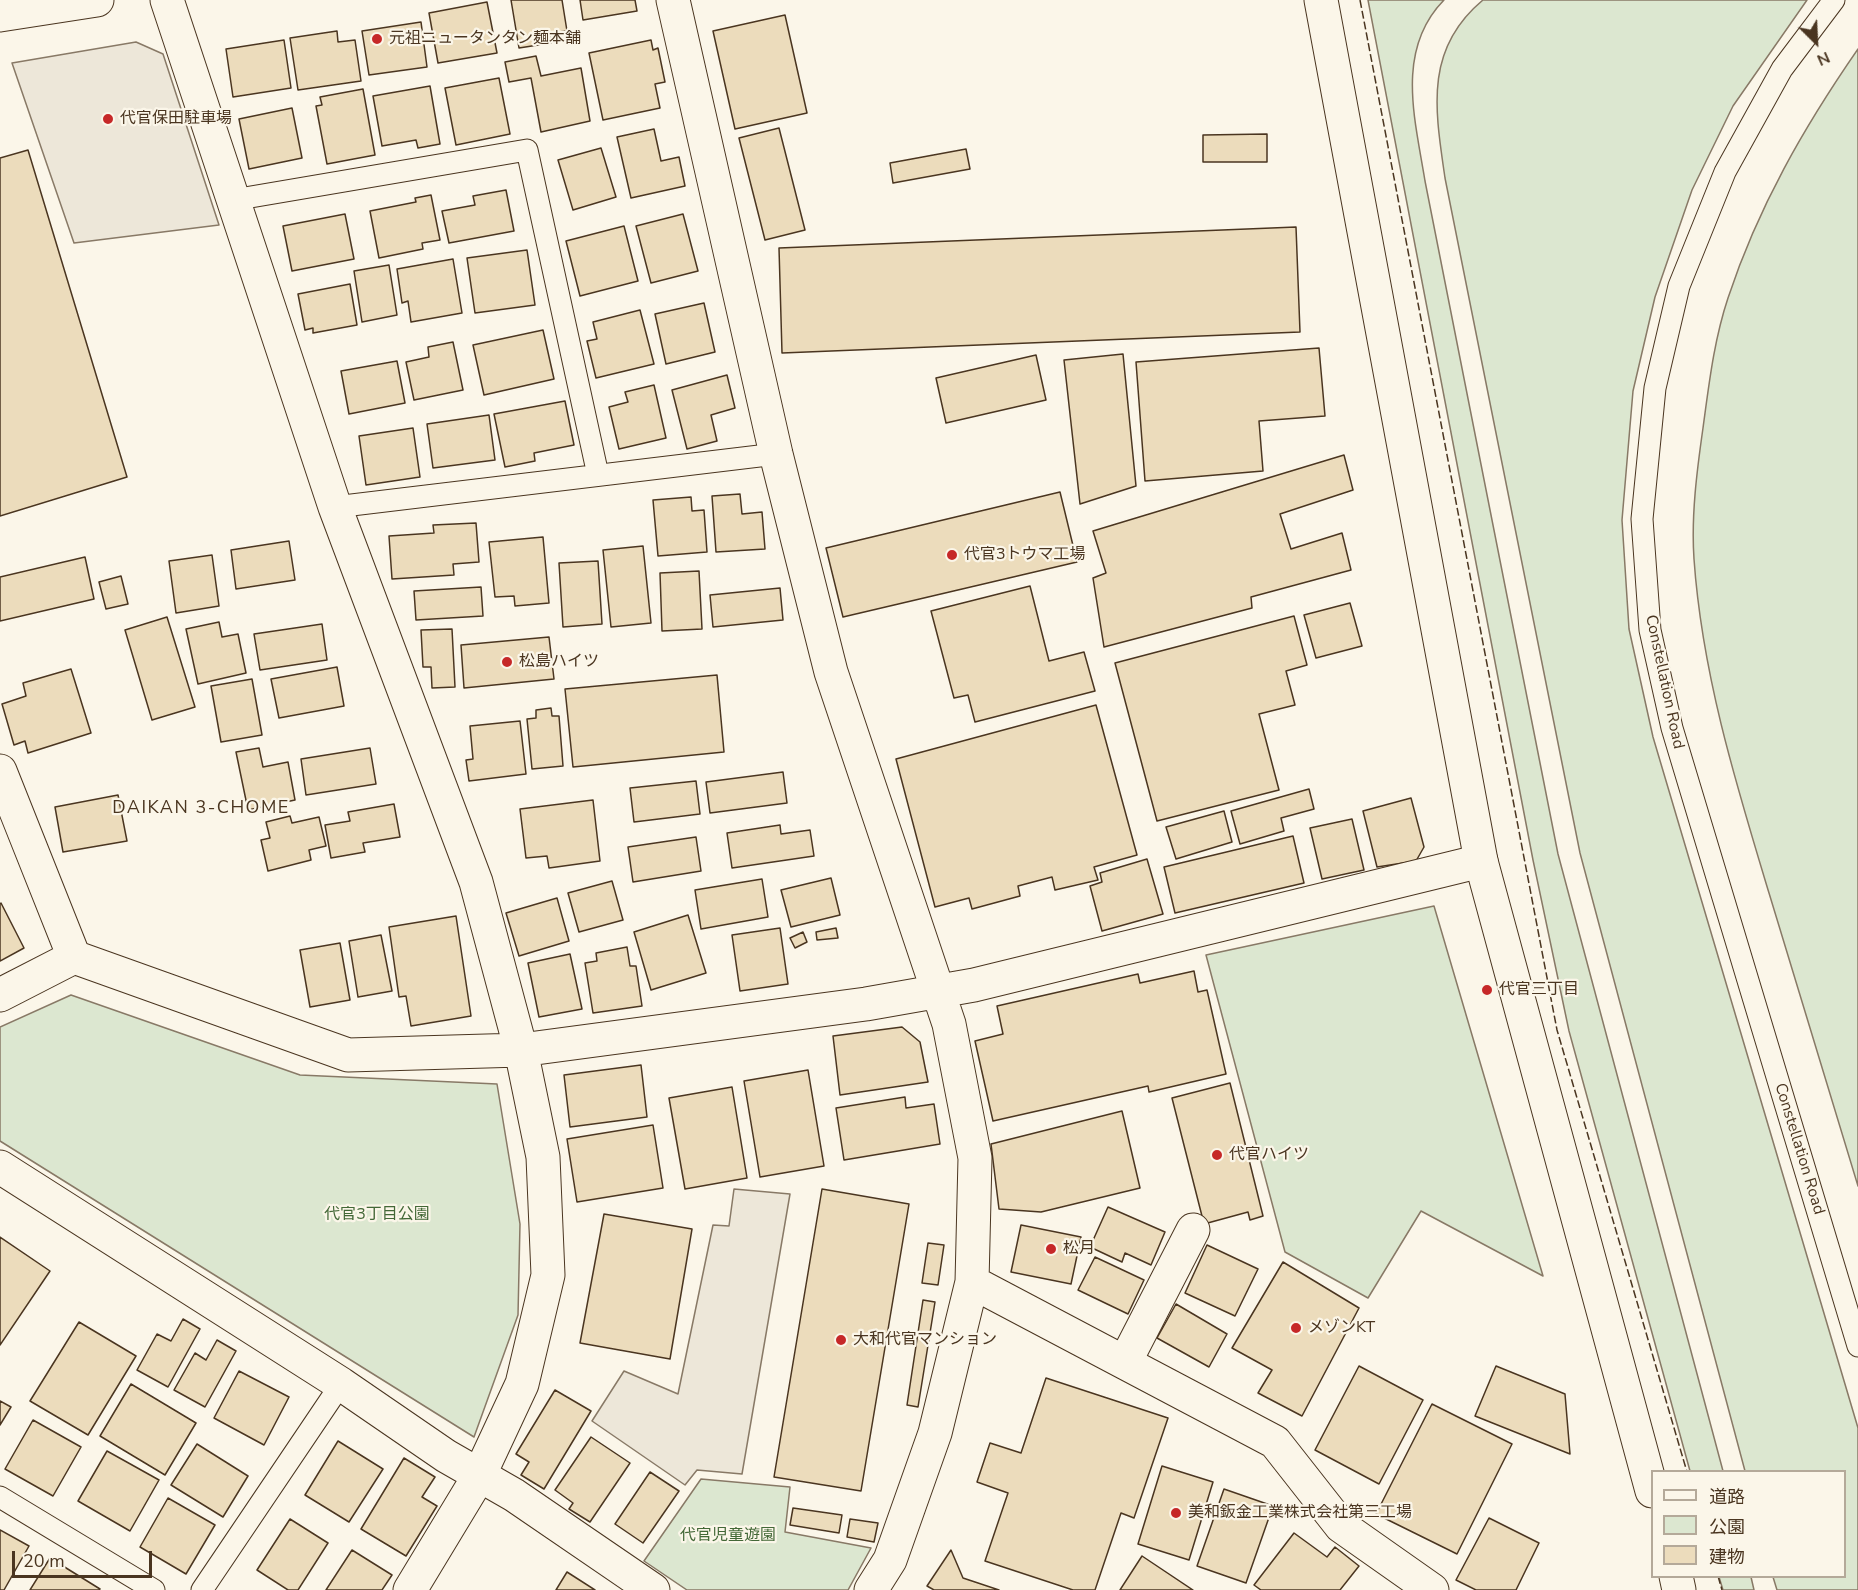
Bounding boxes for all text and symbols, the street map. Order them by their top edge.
north arrow [1786,12,1846,72]
place label: 元祖ニュータンタン麺本舗 [389,29,581,49]
marker: 元祖ニュータンタン麺本舗 [370,32,384,46]
text: N [1813,46,1833,71]
place label: 代官保田駐車場 [120,109,232,129]
marker: 代官保田駐車場 [101,112,115,126]
place label: 代官3トウマ工場 [964,545,1086,565]
marker: 代官3トウマ工場 [945,548,959,562]
street label: Constellation Road [1640,613,1688,751]
place label: 松島ハイツ [519,652,599,672]
marker: 松島ハイツ [500,655,514,669]
district label: DAIKAN 3-CHOME [112,798,290,820]
place label: 代官三丁目 [1499,980,1579,1000]
marker: 代官三丁目 [1480,983,1494,997]
street label: Constellation Road [1770,1081,1828,1217]
place label: 代官ハイツ [1229,1145,1309,1165]
marker: 代官ハイツ [1210,1148,1224,1162]
park label: 代官3丁目公園 [324,1205,430,1225]
place label: 松月 [1063,1239,1095,1259]
marker: 松月 [1044,1242,1058,1256]
place label: メゾンKT [1308,1318,1375,1338]
marker: メゾンKT [1289,1321,1303,1335]
place label: 大和代官マンション [853,1330,997,1350]
marker: 大和代官マンション [834,1333,848,1347]
legend [1651,1470,1846,1578]
text: 道路 [1709,1485,1745,1509]
place label: 美和鈑金工業株式会社第三工場 [1188,1503,1412,1523]
marker: 美和鈑金工業株式会社第三工場 [1169,1506,1183,1520]
text: 公園 [1709,1515,1745,1539]
park label: 代官児童遊園 [680,1526,776,1546]
scale bar [15,1539,154,1577]
text: 建物 [1709,1545,1745,1569]
text: 20 m [23,1549,65,1573]

